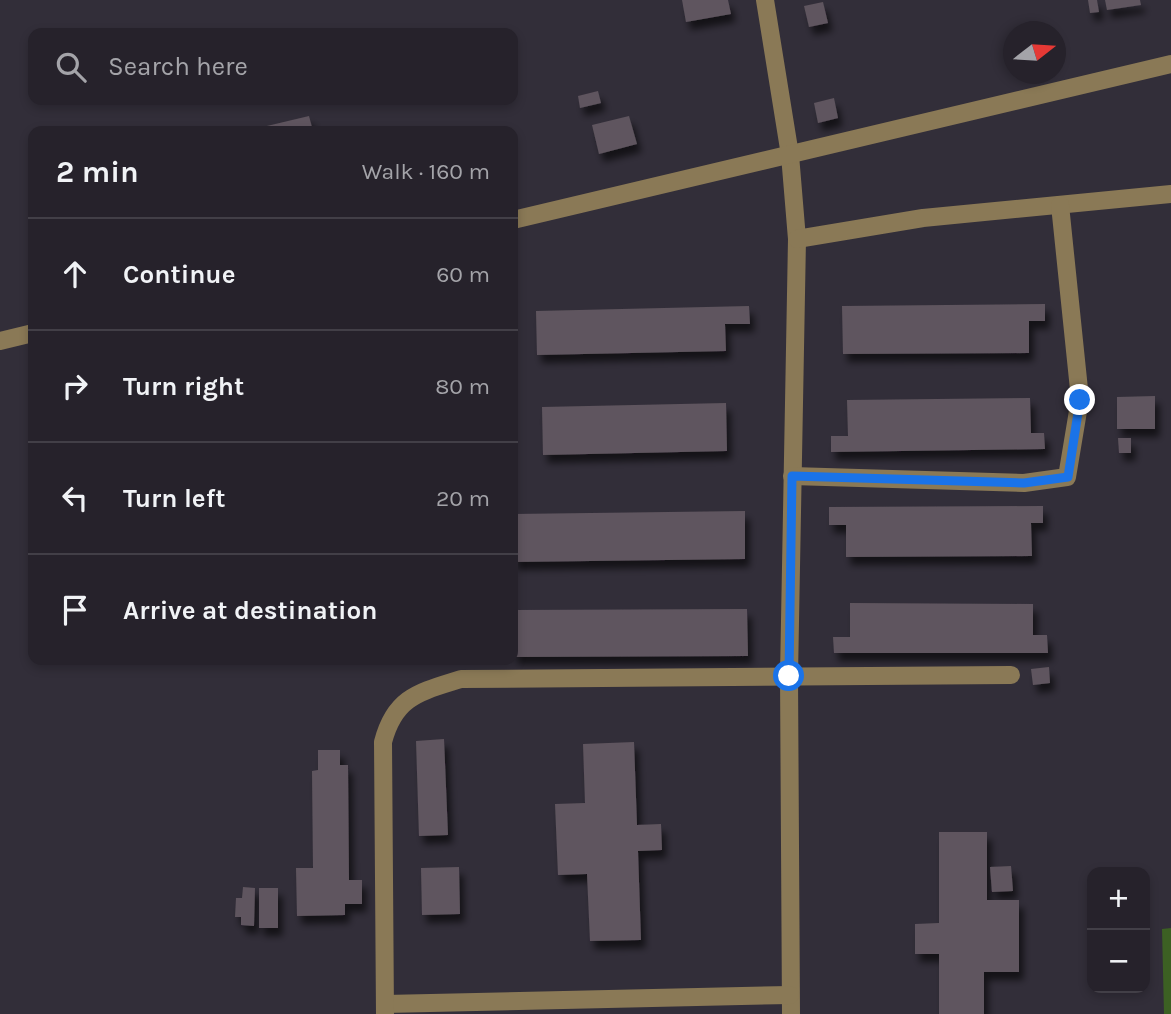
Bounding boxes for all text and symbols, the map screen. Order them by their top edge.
north arrow [1003,21,1066,84]
search box [28,28,518,105]
icon: search [52,48,90,86]
text: Search here [108,51,248,82]
text: 2 min [56,154,139,190]
text: Walk · 160 m [362,158,490,185]
icon: ahead [56,255,94,293]
text: Continue [123,259,235,290]
text: 60 m [436,261,490,288]
icon: right [56,367,94,405]
text: Turn right [123,371,244,402]
text: 80 m [435,373,490,400]
route end [1064,384,1095,415]
icon: left [56,479,94,517]
text: Turn left [123,483,225,514]
text: 20 m [436,485,490,512]
icon: arrive [56,591,94,629]
text: Arrive at destination [123,595,377,626]
route start [773,660,804,691]
map controls [1087,867,1150,993]
button: + [1087,867,1150,930]
button: − [1087,930,1150,993]

